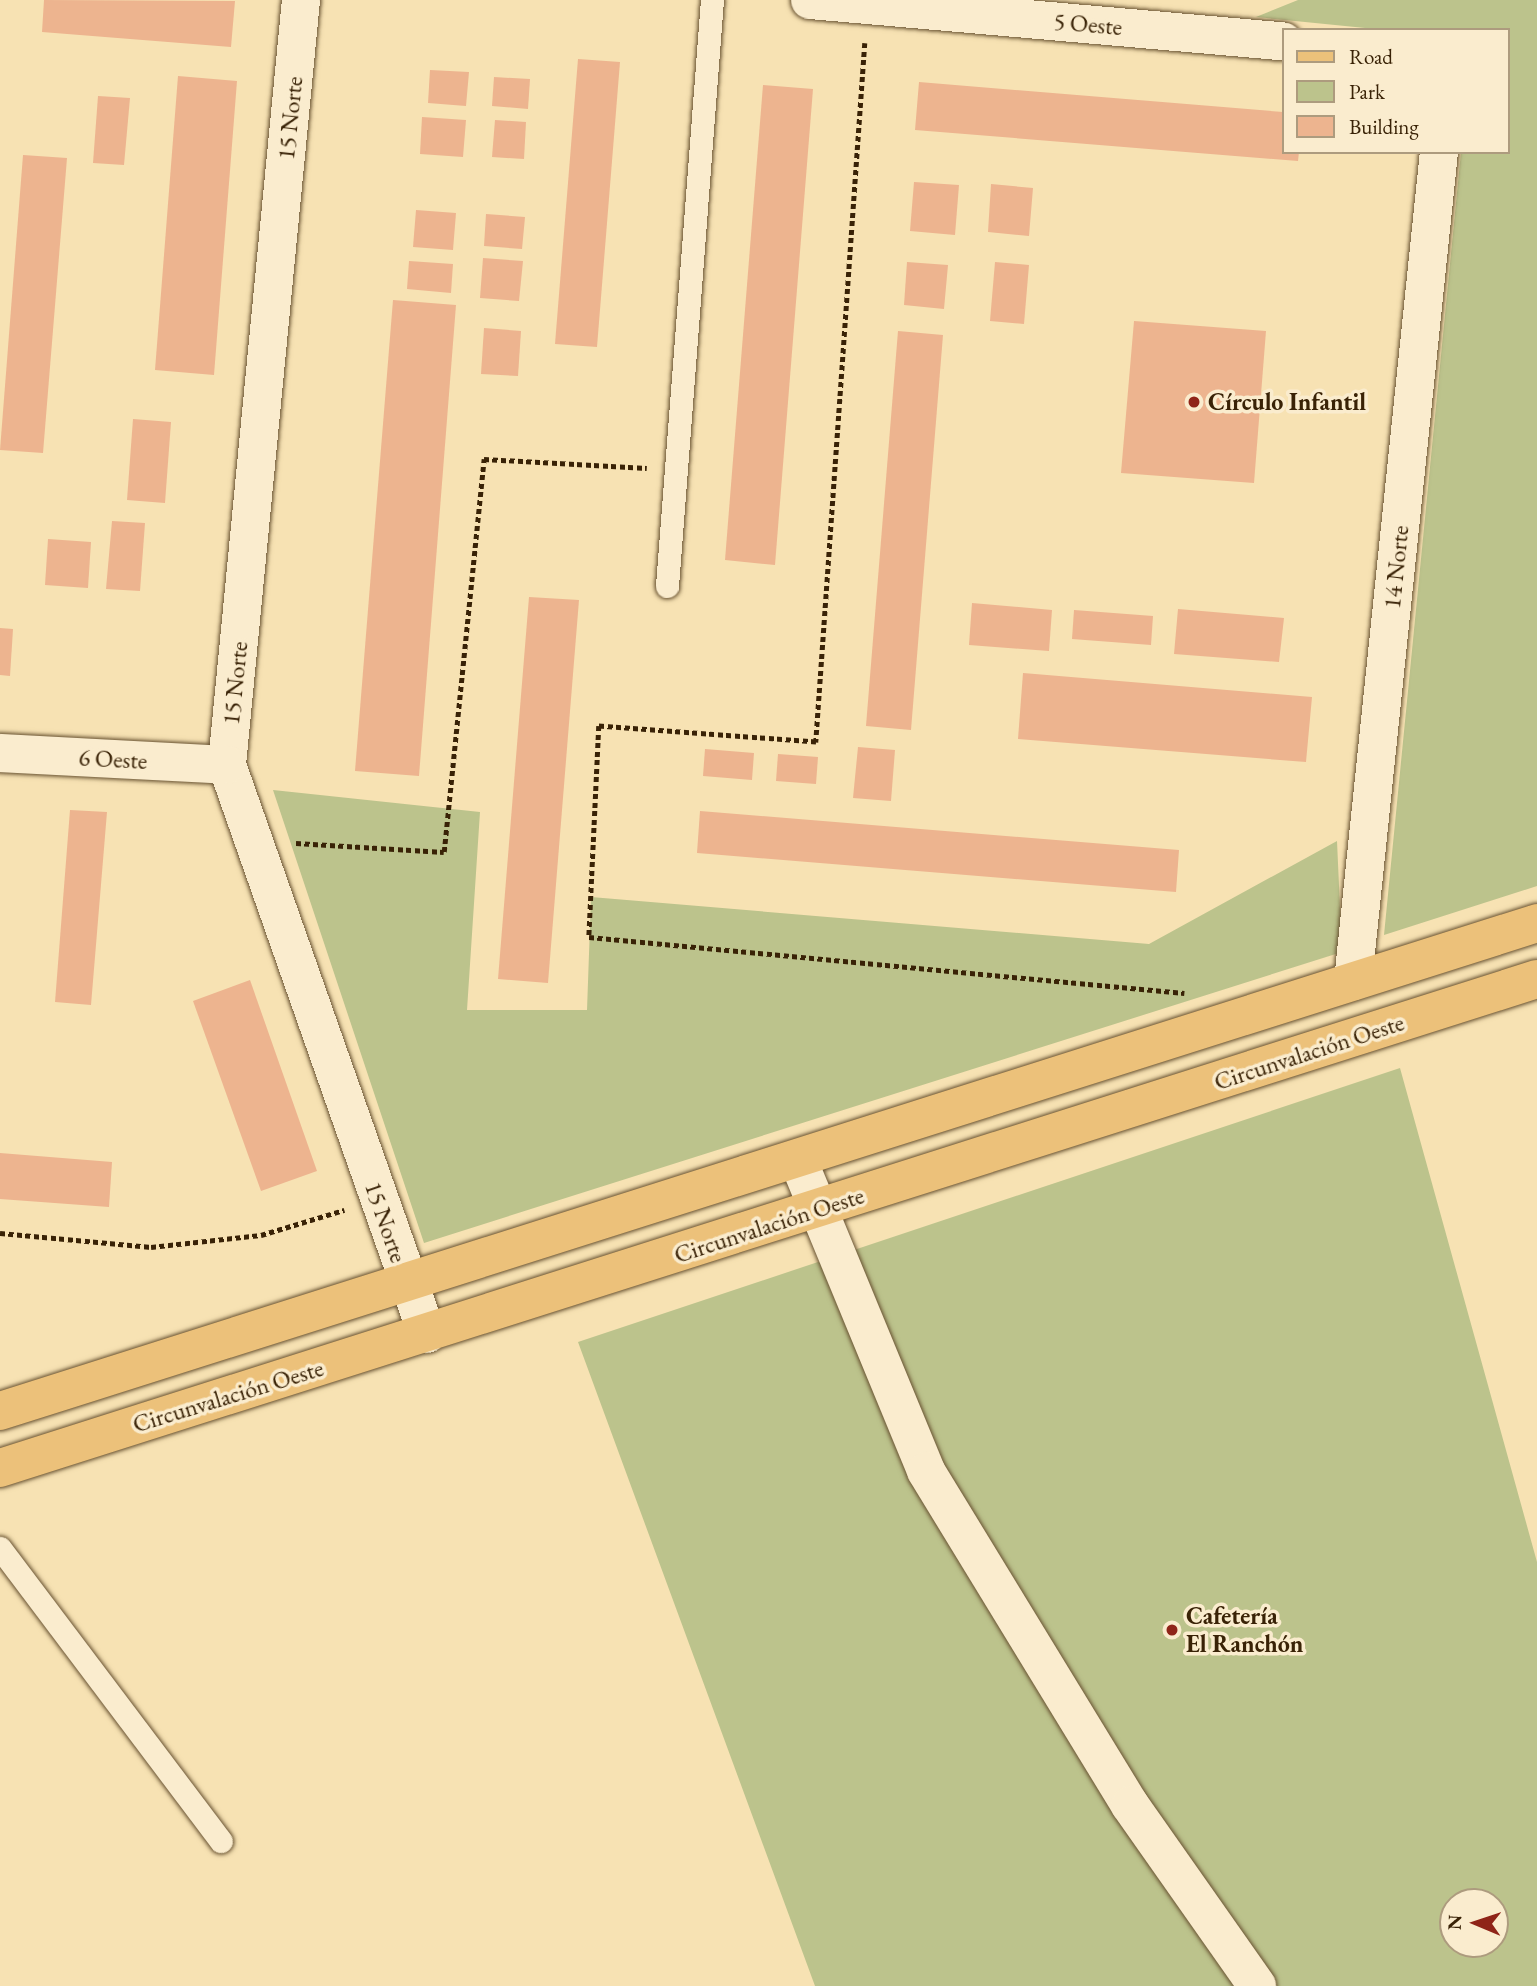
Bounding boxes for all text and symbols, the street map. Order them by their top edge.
street label: 5 Oeste [1053,7,1123,41]
legend [1282,28,1509,154]
text: Road [1349,43,1393,70]
street label: 15 Norte [271,75,309,161]
text: Park [1349,78,1385,105]
text: Building [1349,113,1419,140]
place label: Círculo Infantil [1208,388,1366,416]
marker: Círculo Infantil [1186,394,1202,410]
street label: 14 Norte [1377,524,1415,610]
street label: 15 Norte [216,640,254,726]
street label: 6 Oeste [78,743,148,775]
street label: Circunvalación Oeste [1210,1008,1408,1096]
street label: 15 Norte [359,1178,413,1266]
street label: Circunvalación Oeste [670,1181,868,1269]
street label: Circunvalación Oeste [129,1353,327,1439]
place label: Cafetería El Ranchón [1186,1602,1303,1658]
marker: Cafetería El Ranchón [1164,1622,1180,1638]
north arrow [1439,1888,1509,1958]
text: N [1442,1914,1467,1930]

